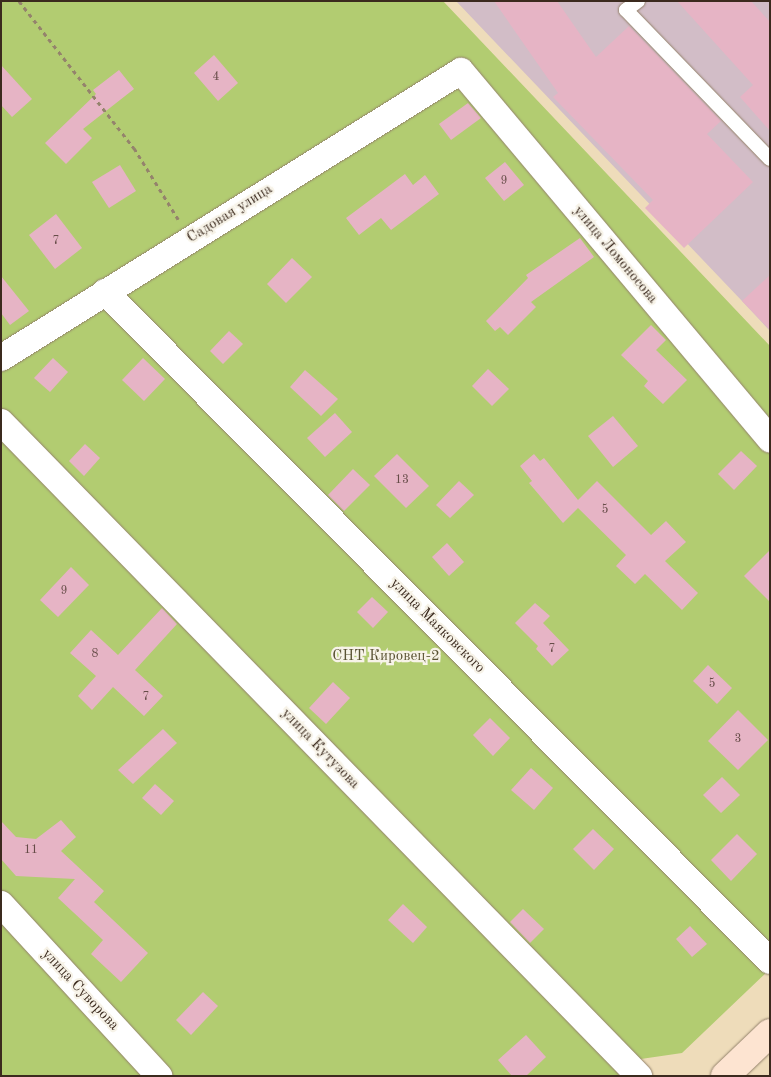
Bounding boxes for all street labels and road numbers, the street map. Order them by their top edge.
street label: Садовая улица [184,181,276,247]
street label: улица Ломоносова [569,202,661,308]
street label: улица Маяковского [386,575,488,677]
street label: улица Кутузова [277,705,363,793]
street label: улица Суворова [38,945,122,1035]

